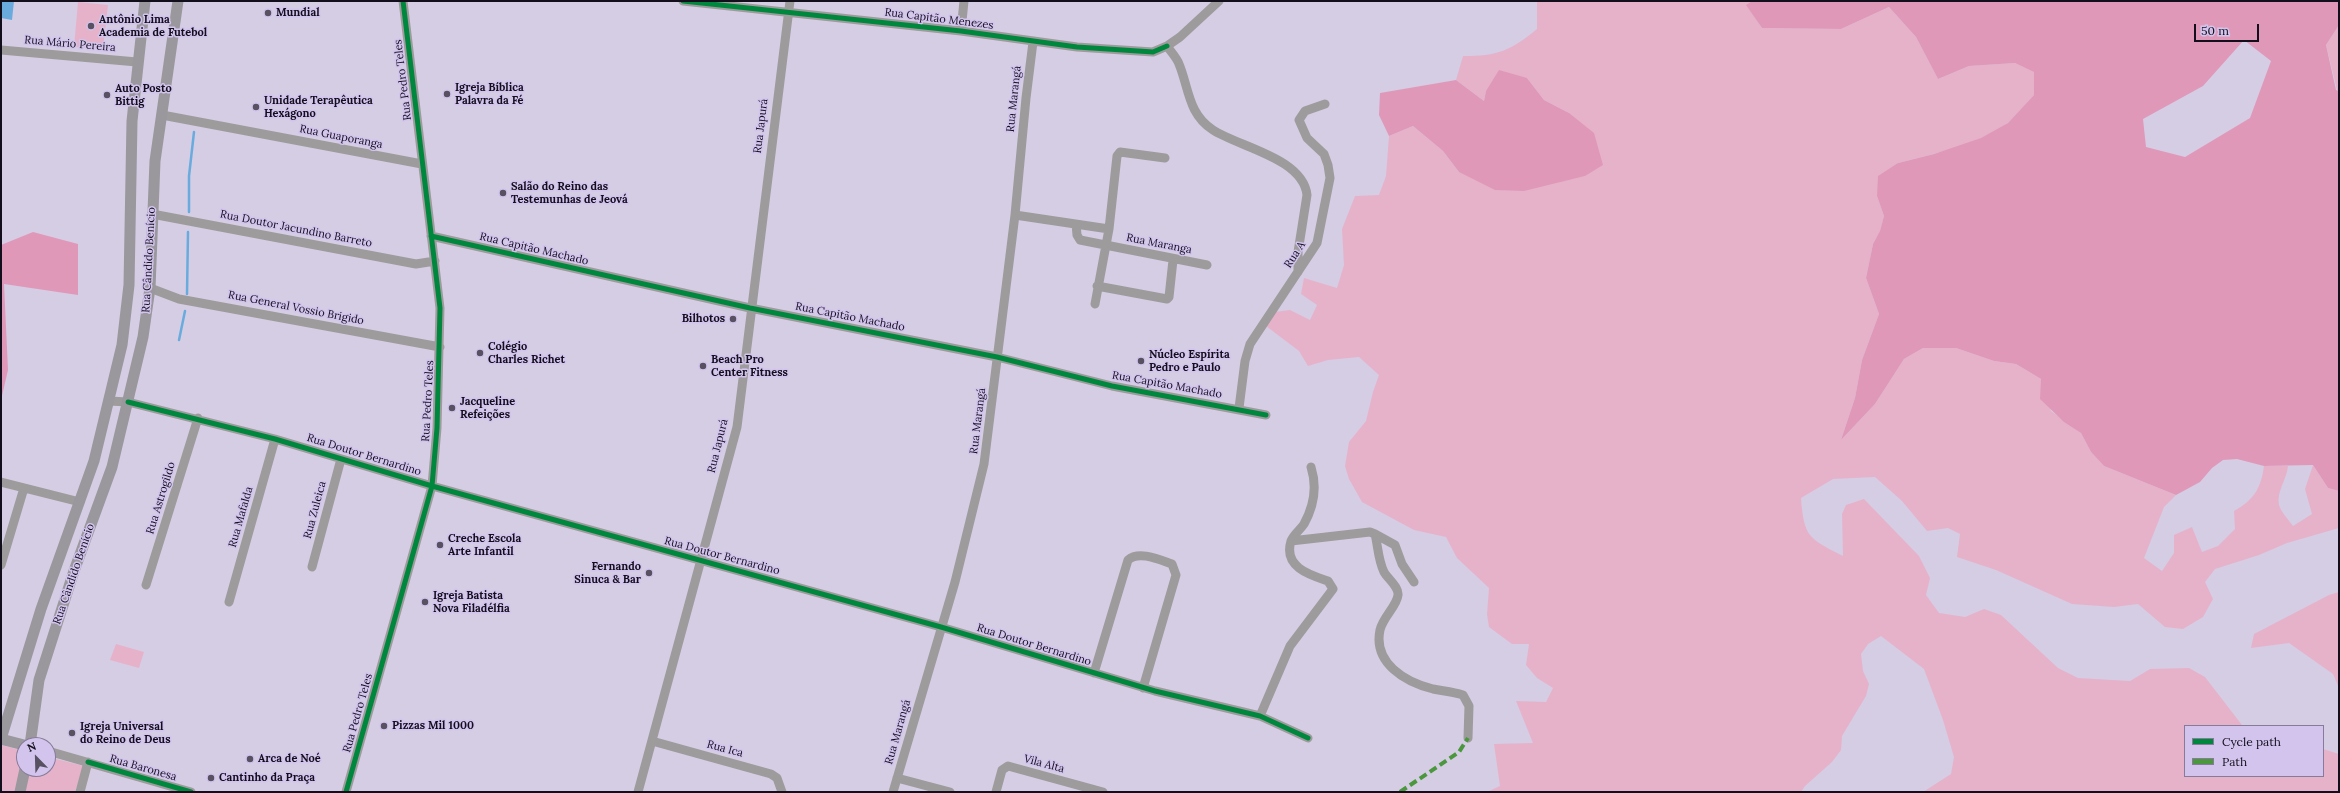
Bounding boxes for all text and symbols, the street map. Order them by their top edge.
place label: Mundial [276,6,320,20]
street label: Rua Capitão Menezes [884,6,994,32]
marker: Mundial [263,8,273,18]
place label: Antônio Lima Academia de Futebol [99,13,207,39]
scale bar [2196,16,2261,42]
marker: Antônio Lima Academia de Futebol [86,21,96,31]
text: 50 m [2201,23,2229,38]
street label: Rua Mário Pereira [24,33,116,55]
street label: Rua Pedro Teles [391,39,415,121]
street label: Rua Marangá [1004,65,1024,133]
place label: Igreja Bíblica Palavra da Fé [455,81,524,107]
place label: Auto Posto Bittig [115,82,172,108]
marker: Igreja Bíblica Palavra da Fé [442,89,452,99]
marker: Auto Posto Bittig [102,90,112,100]
place label: Unidade Terapêutica Hexágono [264,94,373,120]
street label: Rua Japurá [751,98,771,154]
marker: Unidade Terapêutica Hexágono [251,102,261,112]
street label: Rua Guaporanga [298,122,384,152]
place label: Salão do Reino das Testemunhas de Jeová [511,180,628,206]
marker: Salão do Reino das Testemunhas de Jeová [498,188,508,198]
street label: Rua Cândido Benício [140,207,158,313]
street label: Rua Doutor Jacundino Barreto [219,208,373,250]
street label: Rua Capitão Machado [478,230,590,268]
street label: Rua Maranga [1125,231,1193,257]
street label: Rua A [1282,239,1308,271]
street label: Rua General Vossio Brigido [227,288,365,328]
street label: Rua Capitão Machado [794,300,906,334]
place label: Bilhotos [682,312,725,326]
marker: Bilhotos [728,314,738,324]
place label: Colégio Charles Richet [488,340,565,366]
marker: Colégio Charles Richet [475,348,485,358]
place label: Núcleo Espírita Pedro e Paulo [1149,348,1230,374]
place label: Beach Pro Center Fitness [711,353,788,379]
marker: Núcleo Espírita Pedro e Paulo [1136,356,1146,366]
street label: Rua Pedro Teles [419,360,437,442]
marker: Beach Pro Center Fitness [698,361,708,371]
street label: Rua Capitão Machado [1111,369,1223,401]
street label: Rua Marangá [967,387,989,455]
place label: Jacqueline Refeições [460,395,515,421]
marker: Jacqueline Refeições [447,403,457,413]
street label: Rua Japurá [705,418,731,474]
street label: Rua Doutor Bernardino [305,431,423,479]
street label: Rua Astrogildo [144,460,178,536]
street label: Rua Zuleica [301,480,329,540]
street label: Rua Mafalda [226,485,256,549]
street label: Rua Cândido Benício [51,522,97,626]
place label: Creche Escola Arte Infantil [448,532,521,558]
street label: Rua Doutor Bernardino [663,534,781,578]
marker: Creche Escola Arte Infantil [435,540,445,550]
place label: Fernando Sinuca & Bar [574,560,641,586]
marker: Fernando Sinuca & Bar [644,568,654,578]
place label: Igreja Batista Nova Filadélfia [433,589,510,615]
marker: Igreja Batista Nova Filadélfia [420,597,430,607]
street label: Rua Doutor Bernardino [975,621,1093,669]
street label: Rua Pedro Teles [340,672,376,754]
street label: Rua Marangá [882,698,914,766]
place label: Pizzas Mil 1000 [392,719,474,733]
place label: Igreja Universal do Reino de Deus [80,720,170,746]
marker: Pizzas Mil 1000 [379,721,389,731]
legend [2184,725,2324,777]
marker: Igreja Universal do Reino de Deus [67,728,77,738]
text: Cycle path [2222,734,2281,749]
north arrow [16,737,56,777]
street label: Rua Ica [705,738,745,760]
text: N [25,739,38,755]
street label: Rua Baronesa [108,752,178,784]
place label: Arca de Noé [258,752,321,766]
street label: Vila Alta [1022,752,1066,776]
marker: Arca de Noé [245,754,255,764]
text: Path [2222,754,2247,769]
place label: Cantinho da Praça [219,771,315,785]
marker: Cantinho da Praça [206,773,216,783]

